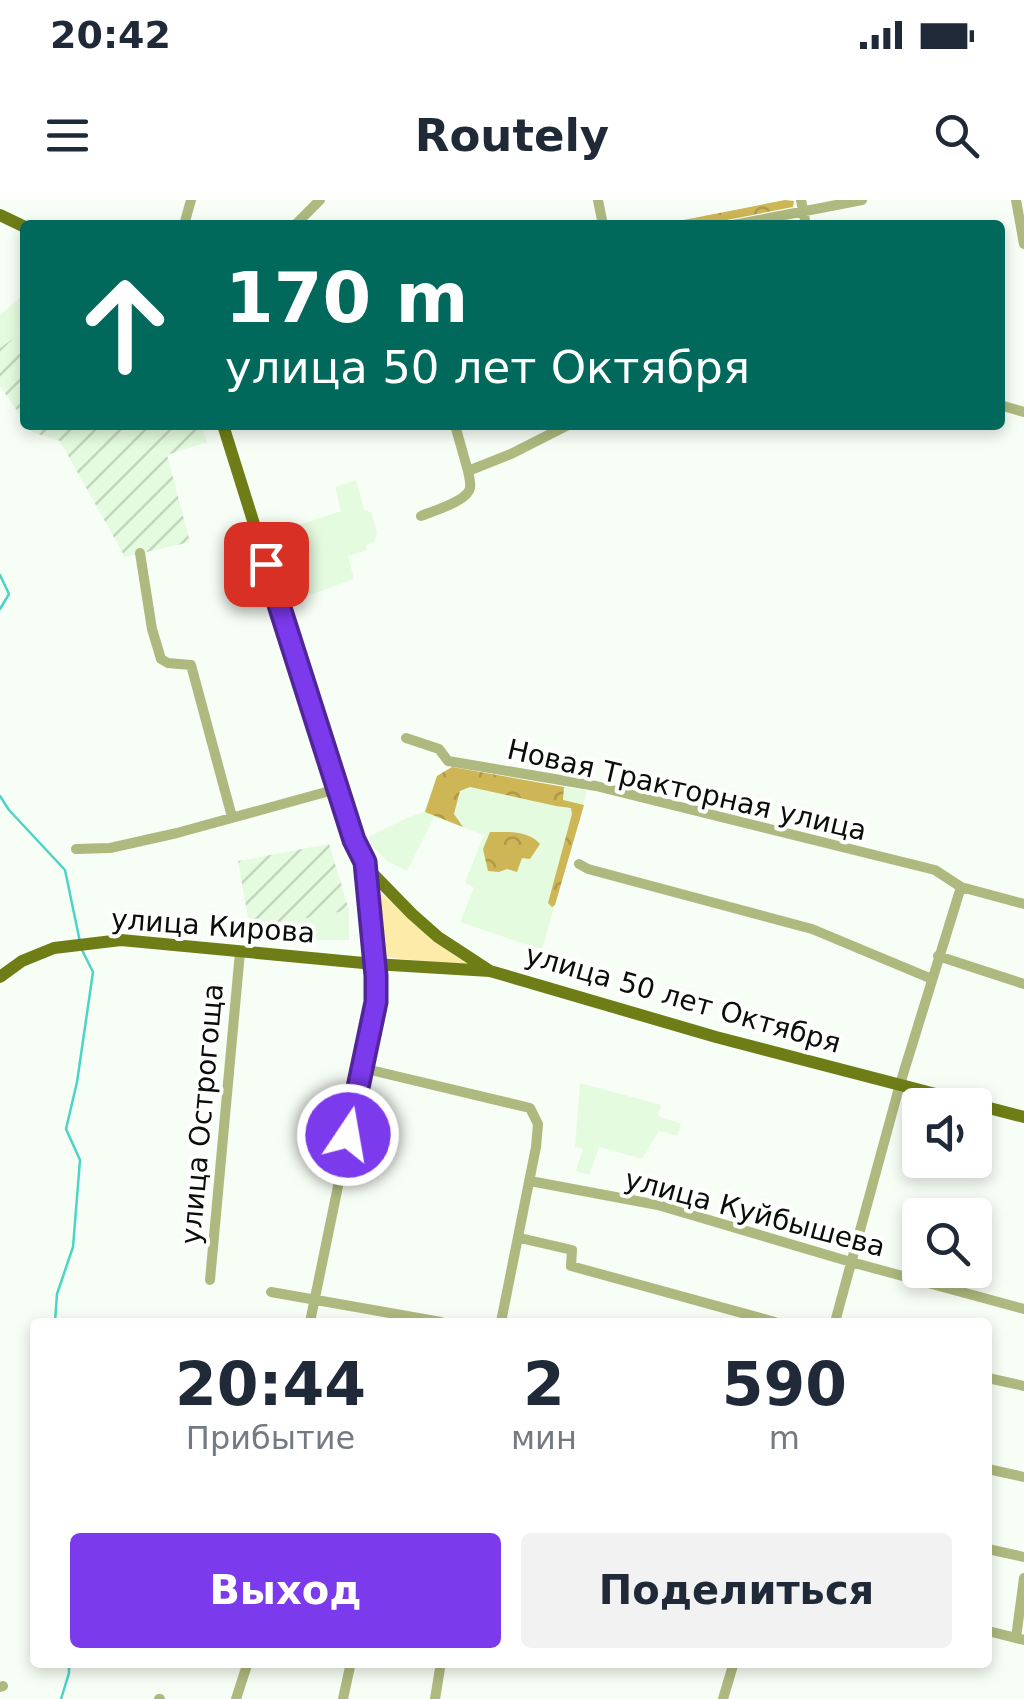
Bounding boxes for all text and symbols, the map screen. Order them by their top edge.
text: 20:42 [50,13,171,57]
icon: menu [40,108,95,163]
icon: search [929,108,984,163]
text: Routely [415,109,609,162]
text: 170 m [225,257,468,339]
icon: ahead [60,260,190,390]
text: улица 50 лет Октября [225,341,750,394]
pin [224,522,309,607]
icon: arrive [239,537,294,592]
street label: Новая Тракторная улица [504,733,870,847]
street label: улица Кирова [110,902,316,950]
street label: улица 50 лет Октября [521,938,845,1060]
street label: улица Острогоща [174,982,230,1246]
position arrow [296,1083,400,1187]
map controls [902,1088,992,1288]
button: sound [902,1088,992,1178]
street label: улица Куйбышева [621,1162,889,1264]
button: search [902,1198,992,1288]
text: 20:44 [175,1349,366,1419]
text: 2 [523,1349,565,1419]
text: 590 [722,1349,847,1419]
text: Прибытие [186,1419,355,1457]
text: мин [511,1419,577,1457]
text: m [769,1419,800,1457]
button: Выход [70,1533,501,1648]
button: Поделиться [521,1533,952,1648]

